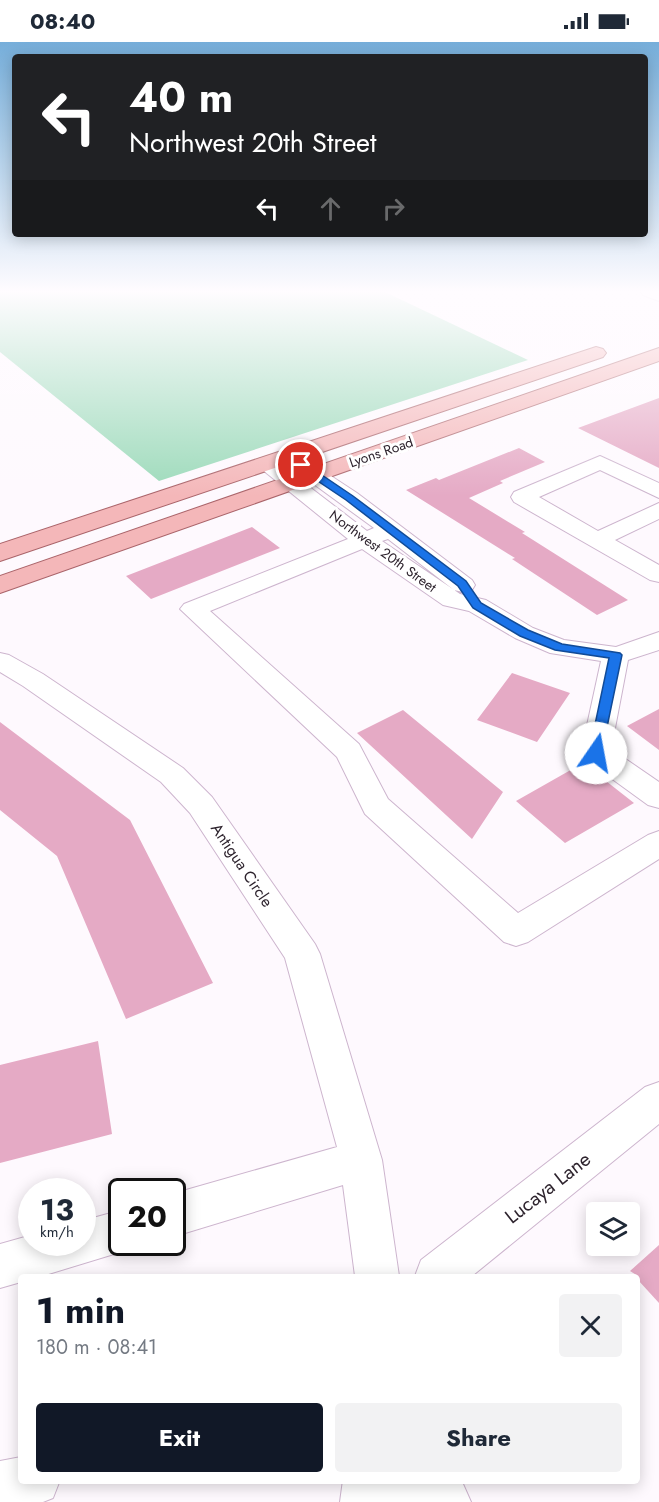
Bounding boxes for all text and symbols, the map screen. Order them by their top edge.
text: 08:40 [30,5,95,37]
text: 40 m [129,67,233,128]
icon: left [30,78,108,156]
text: Northwest 20th Street [129,123,377,162]
icon: left [251,192,284,225]
icon: ahead [314,192,347,225]
icon: right [377,192,410,225]
street label: Lyons Road [346,432,416,472]
pin [275,439,326,490]
icon: arrive [284,448,317,481]
street label: Northwest 20th Street [325,505,441,597]
position arrow [564,721,628,785]
street label: Antigua Circle [205,818,279,912]
street label: Lucaya Lane [499,1145,597,1231]
speed limit sign: 20 [108,1178,186,1256]
text: 13 [40,1188,74,1231]
map controls [586,1202,640,1256]
button: layers [586,1202,640,1256]
text: km/h [40,1221,74,1243]
text: 1 min [36,1284,125,1336]
button: close [559,1294,622,1357]
text: 180 m · 08:41 [36,1333,157,1362]
button: Exit [36,1403,323,1472]
button: Share [335,1403,622,1472]

